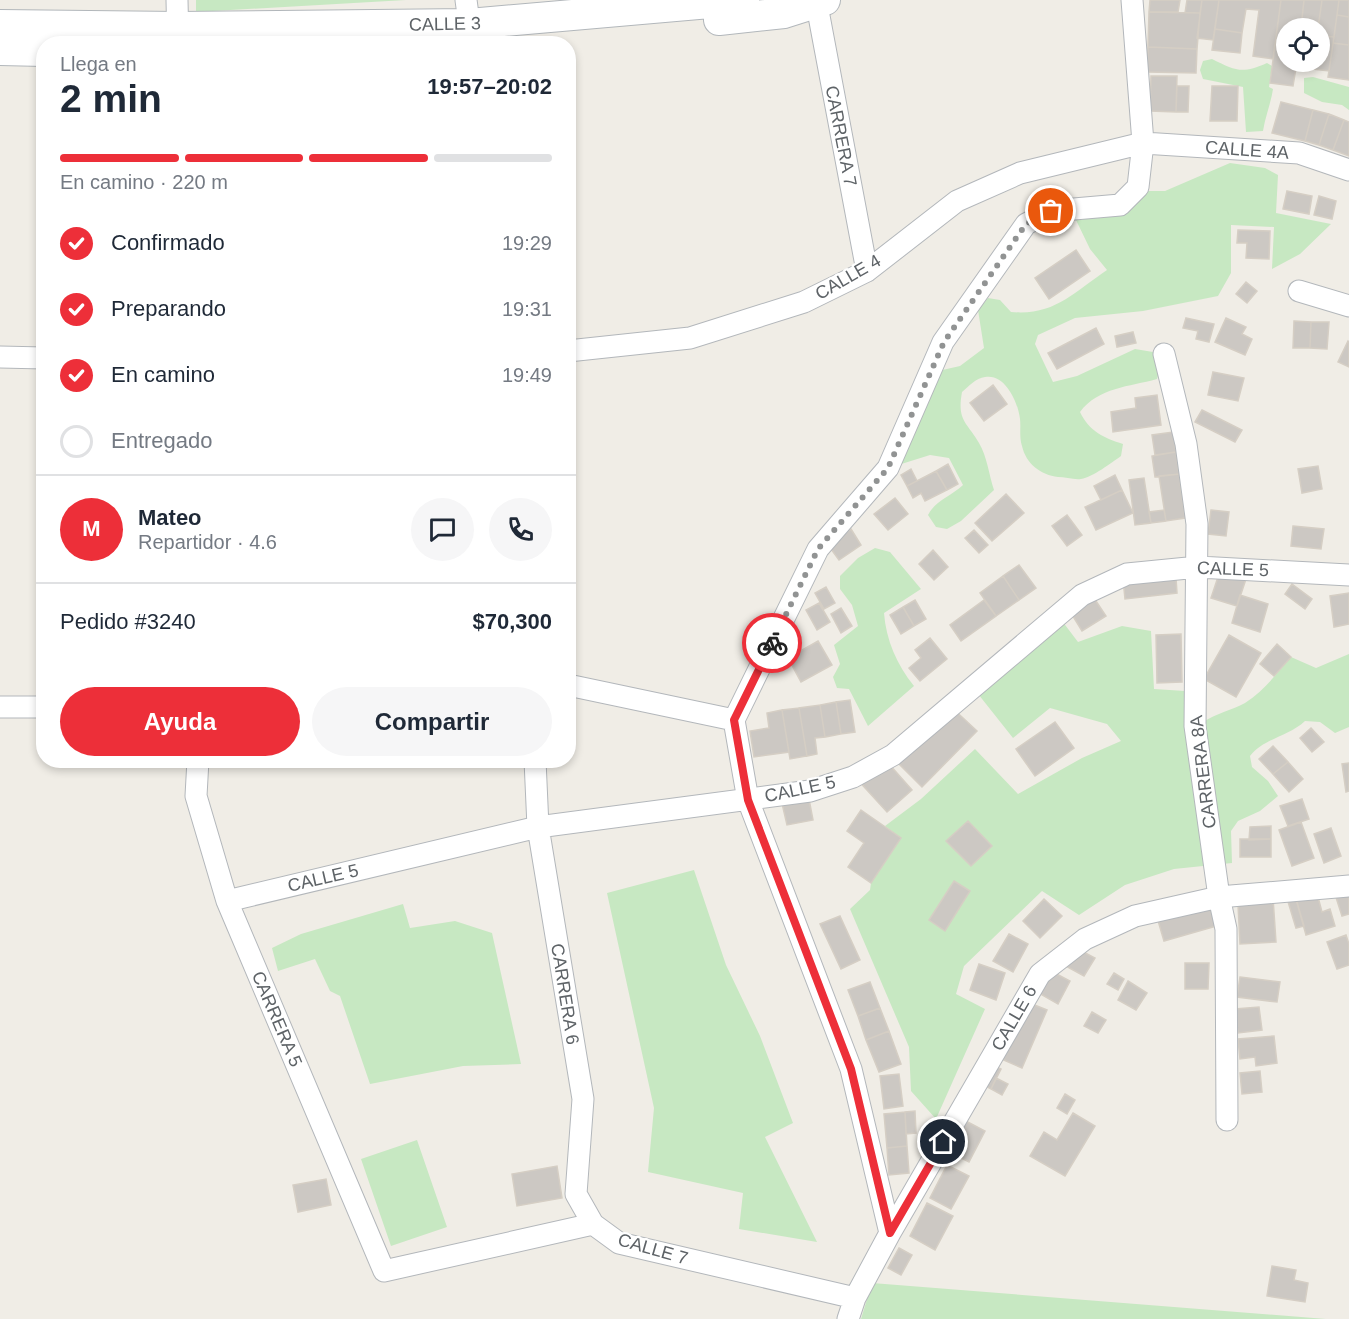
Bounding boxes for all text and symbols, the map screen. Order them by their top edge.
street label: CALLE 3 [409,13,481,35]
map controls [1276,18,1330,72]
button: locate [1276,18,1330,72]
text: Llega en [60,53,137,75]
text: 19:57–20:02 [427,74,552,99]
text: 2 min [60,77,162,120]
street label: CARRERA 7 [821,84,861,188]
street label: CALLE 4A [1204,137,1290,163]
text: En camino · 220 m [60,171,228,193]
pin [1025,185,1076,236]
icon: bag [1034,194,1067,227]
icon: check [60,227,93,260]
text: Confirmado [111,230,225,255]
text: 19:29 [502,232,552,254]
street label: CALLE 4 [812,250,884,304]
icon: check [60,293,93,326]
text: Preparando [111,296,226,321]
text: 19:31 [502,298,552,320]
icon: check [60,359,93,392]
text: En camino [111,362,215,387]
text: 19:49 [502,364,552,386]
text: Entregado [111,428,213,453]
button: chat [411,498,474,561]
button: phone [489,498,552,561]
text: Mateo [138,505,202,530]
text: M [82,516,101,541]
text: Repartidor · 4.6 [138,531,277,553]
street label: CALLE 5 [1197,558,1269,580]
text: Pedido #3240 [60,609,196,634]
text: $70,300 [472,609,552,634]
courier [742,613,802,673]
icon: bike [756,627,789,660]
button: Ayuda [60,687,300,756]
button: Compartir [312,687,552,756]
street label: CARRERA 8A [1186,714,1220,830]
street label: CALLE 5 [763,772,837,806]
street label: CALLE 5 [286,860,360,896]
street label: CARRERA 6 [547,942,583,1046]
street label: CARRERA 5 [248,968,306,1070]
street label: CALLE 6 [987,982,1041,1054]
pin [917,1116,968,1167]
icon: home [926,1125,959,1158]
street label: CALLE 7 [616,1229,690,1269]

